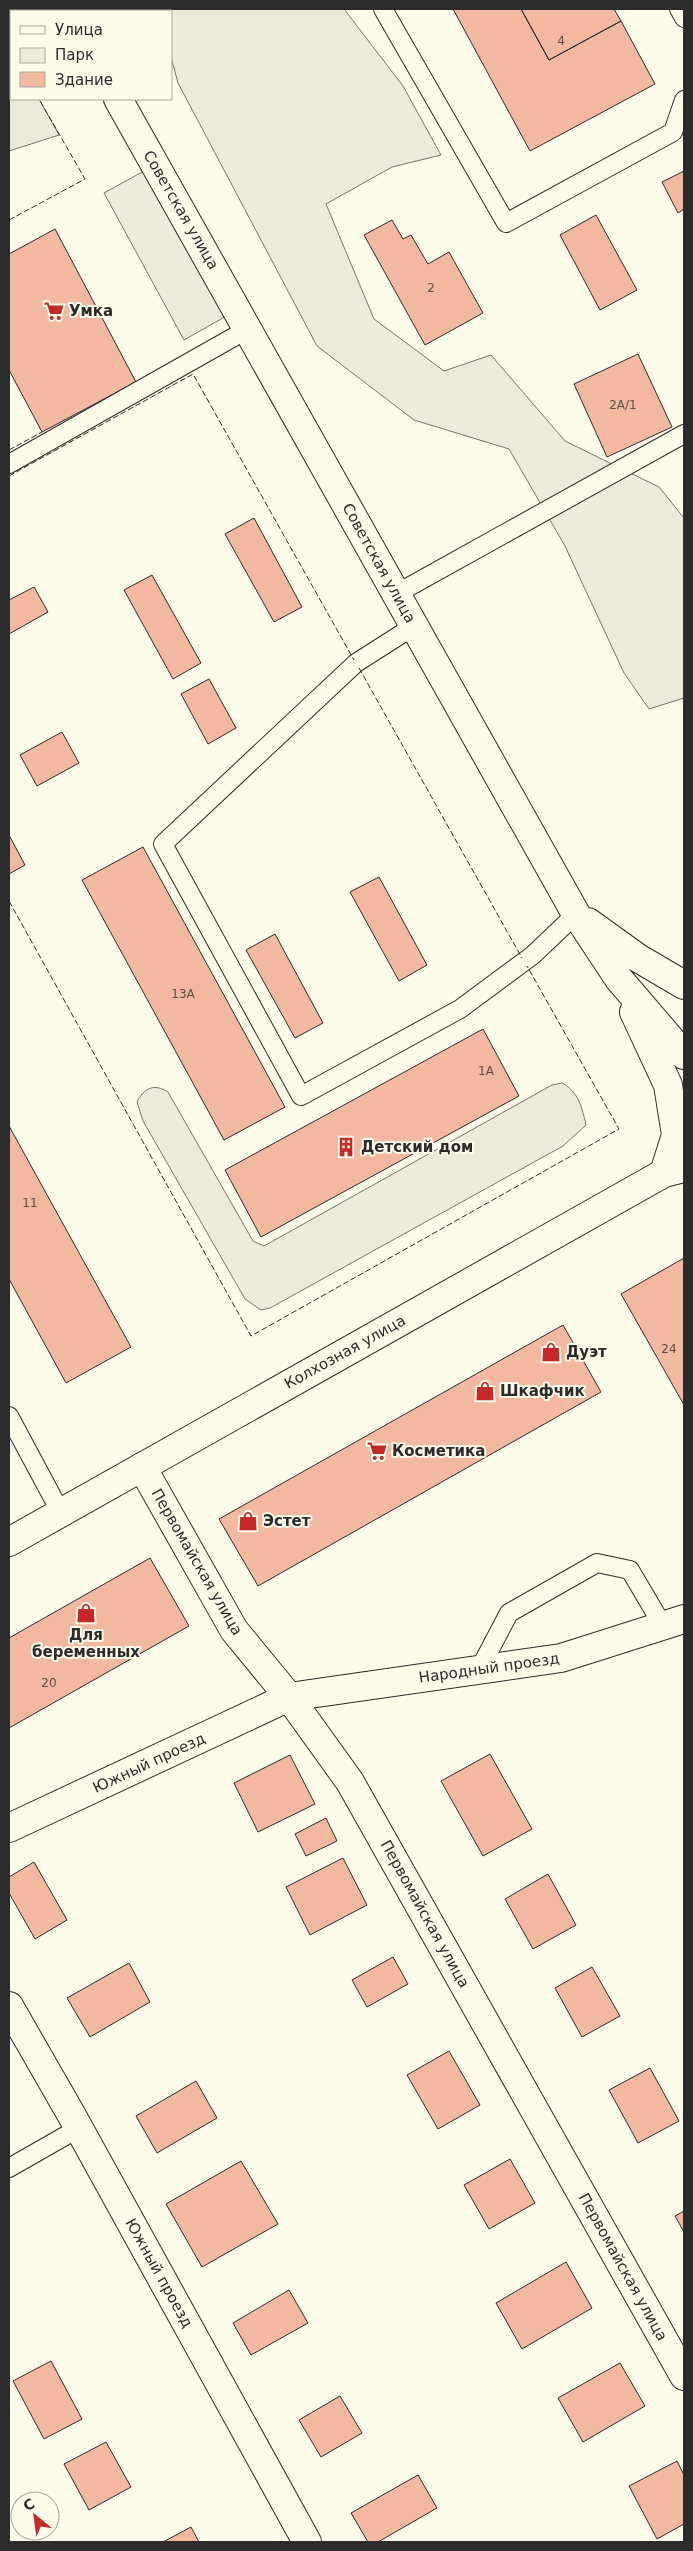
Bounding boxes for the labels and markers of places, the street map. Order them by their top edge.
supermarket icon: Умка [43,300,65,322]
place label: Умка [69,302,113,320]
building icon: Детский дом [335,1136,357,1158]
place label: Детский дом [361,1138,473,1156]
shop icon: Дуэт [540,1341,562,1363]
place label: Дуэт [566,1343,607,1361]
shop icon: Шкафчик [474,1380,496,1402]
place label: Шкафчик [500,1382,585,1400]
supermarket icon: Косметика [366,1440,388,1462]
place label: Косметика [392,1442,485,1460]
shop icon: Эстет [237,1510,259,1532]
place label: Эстет [263,1512,311,1530]
shop icon: Для беременных [75,1602,97,1624]
place label: Для беременных [32,1626,140,1661]

